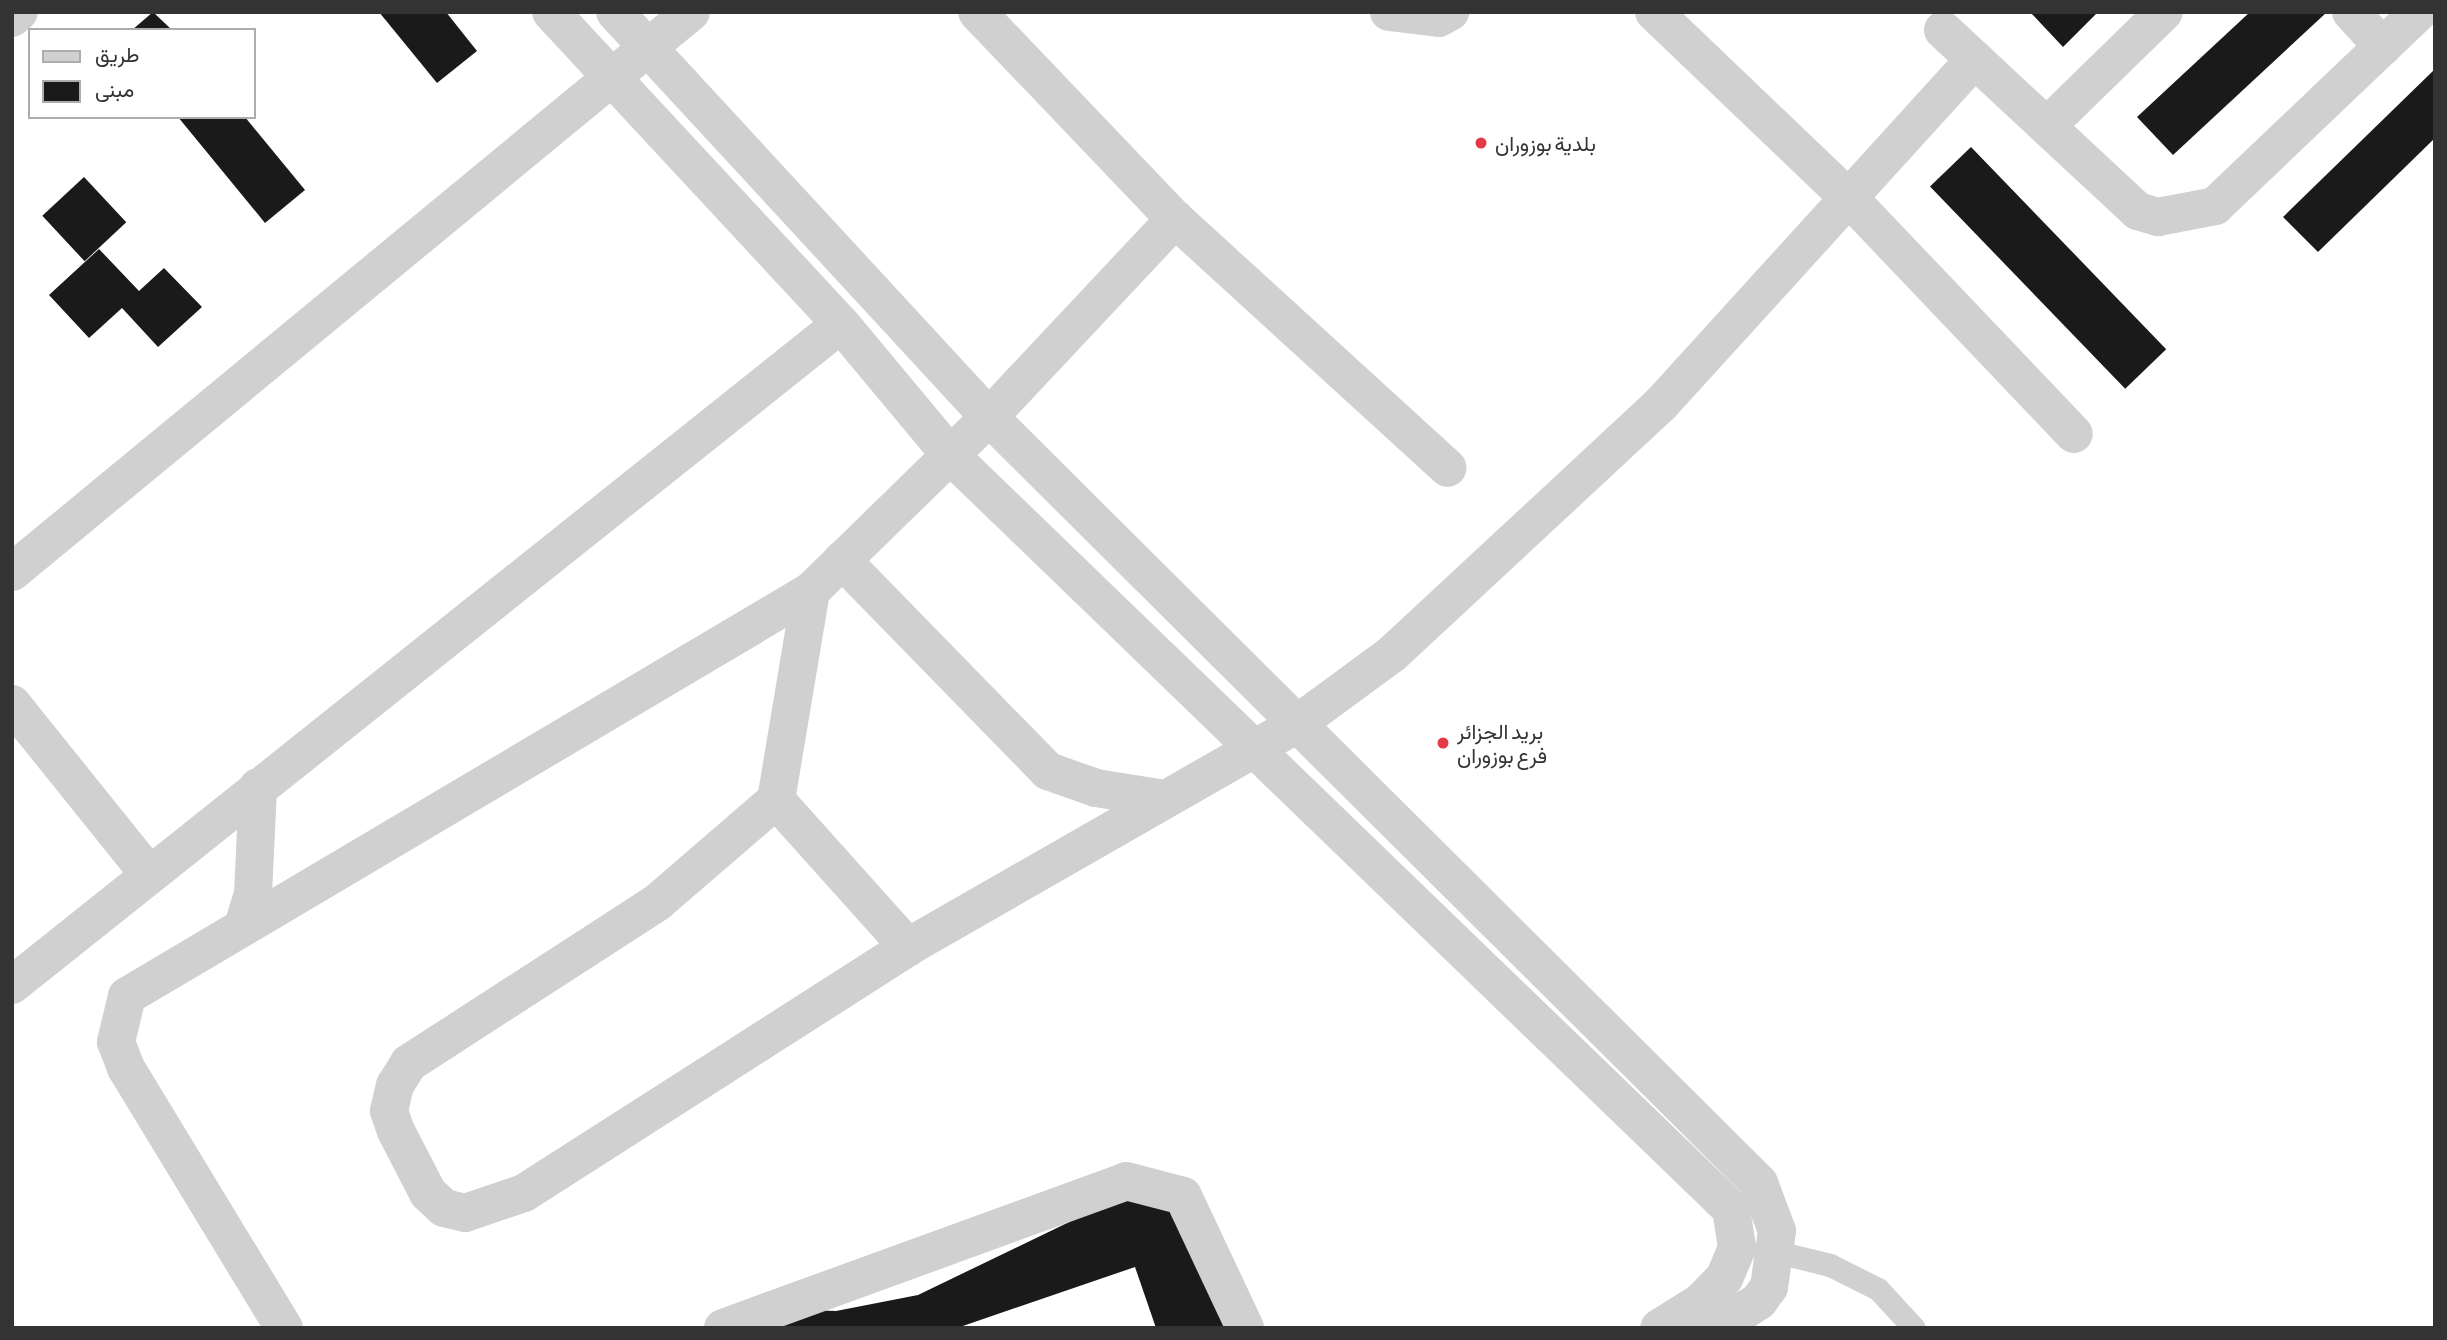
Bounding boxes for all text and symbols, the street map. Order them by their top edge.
legend [28,28,256,119]
text: طريق [95,42,140,66]
text: مبنى [95,77,134,101]
place label: بلدية بوزوران [1495,130,1596,156]
marker: بلدية بوزوران [1473,135,1489,151]
place label: بريد الجزائر فرع بوزوران [1457,718,1547,768]
marker: بريد الجزائر فرع بوزوران [1435,735,1451,751]

